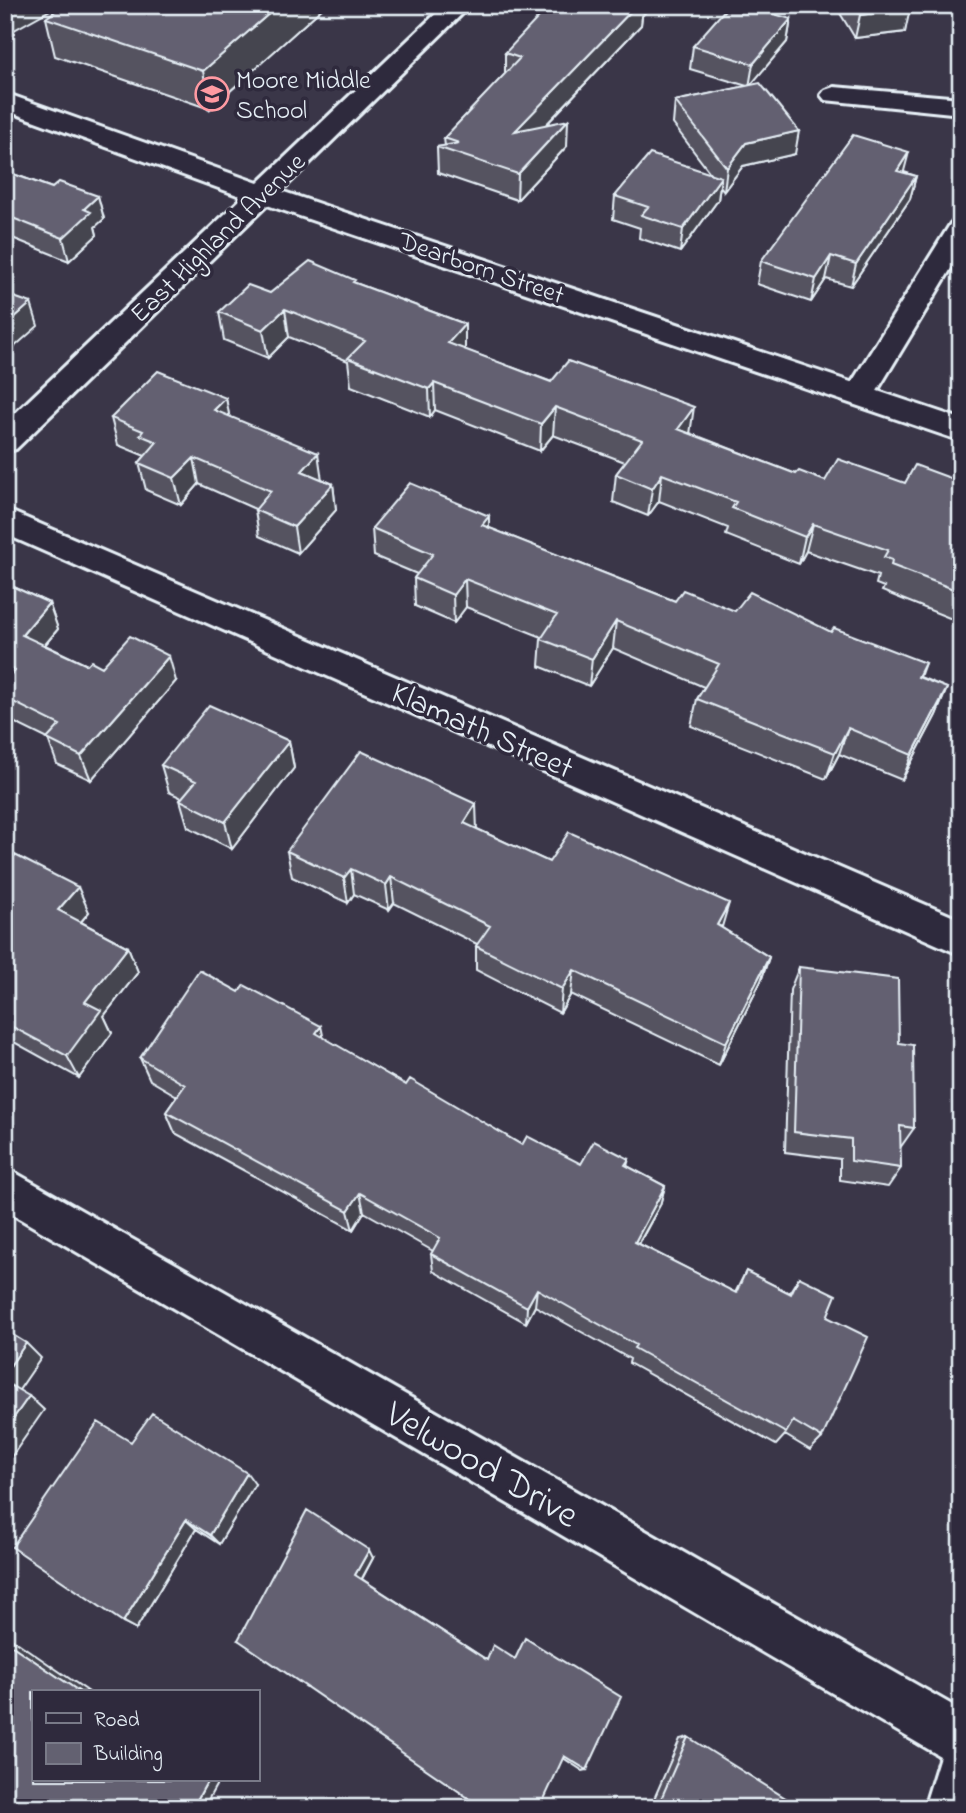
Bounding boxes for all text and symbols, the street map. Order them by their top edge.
place label: Moore Middle School [236,63,371,131]
school or university icon: Moore Middle School [193,75,231,113]
street label: East Highland Avenue [123,145,316,333]
street label: Dearborn Street [392,223,569,316]
street label: Klamath Street [383,671,580,793]
street label: Velwood Drive [373,1388,589,1545]
legend [32,1690,259,1782]
text: Road [94,1706,140,1736]
text: Building [93,1740,163,1772]

